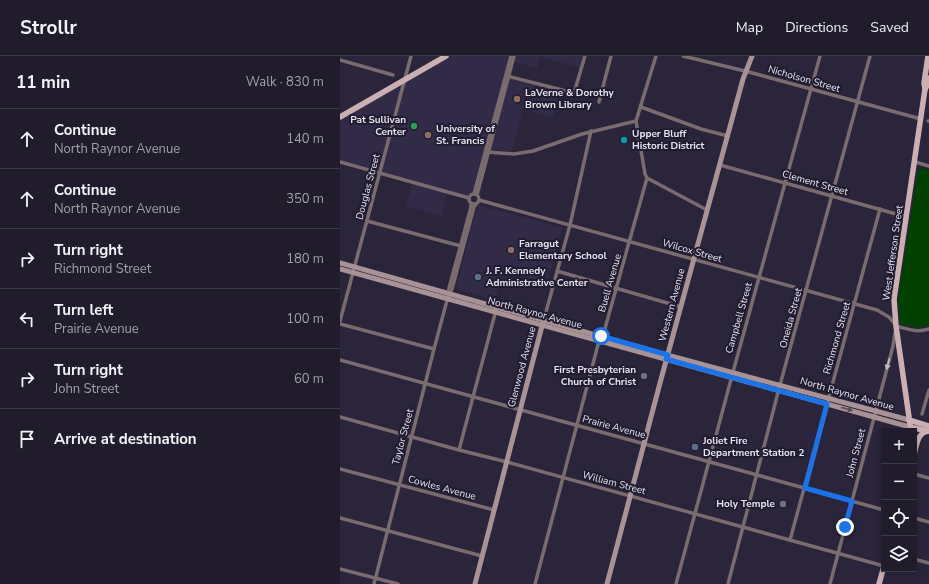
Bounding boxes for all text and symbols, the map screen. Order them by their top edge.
text: Strollr [20,15,77,41]
text: Map [736,18,763,37]
text: Directions [785,18,848,37]
text: Saved [870,18,909,37]
street label: Nicholson Street [766,62,842,96]
text: 11 min [16,71,70,94]
text: Walk · 830 m [246,73,324,91]
place label: LaVerne & Dorothy Brown Library [525,86,614,112]
marker: LaVerne & Dorothy Brown Library [512,94,522,104]
place label: Pat Sullivan Center [350,113,406,139]
text: Continue [54,120,116,140]
marker: Pat Sullivan Center [409,121,419,131]
place label: University of St. Francis [436,122,495,148]
place label: Upper Bluff Historic District [632,127,705,153]
icon: ahead [16,128,38,150]
text: 140 m [286,130,324,148]
marker: University of St. Francis [423,130,433,140]
marker: Upper Bluff Historic District [619,135,629,145]
text: North Raynor Avenue [54,140,180,158]
street label: Douglas Street [353,152,384,221]
street label: Clement Street [780,167,850,199]
text: Continue [54,180,116,200]
icon: ahead [16,188,38,210]
text: 350 m [286,190,324,208]
text: North Raynor Avenue [54,200,180,218]
street label: West Jefferson Street [879,204,907,302]
street label: Wilcox Street [661,236,724,266]
place label: Farragut Elementary School [519,237,607,263]
text: Turn right [54,240,123,260]
marker: Farragut Elementary School [506,245,516,255]
icon: right [16,248,38,270]
text: 180 m [286,250,324,268]
street label: Buell Avenue [595,252,625,314]
text: Richmond Street [54,260,151,278]
place label: J. F. Kennedy Administrative Center [485,264,588,290]
street label: Western Avenue [656,267,688,343]
marker: J. F. Kennedy Administrative Center [473,272,483,282]
street label: Campbell Street [722,280,756,355]
street label: Oneida Street [776,286,806,350]
street label: North Raynor Avenue [486,294,584,332]
text: Turn left [54,300,113,320]
street label: Richmond Street [820,300,854,376]
icon: left [16,308,38,330]
text: 100 m [286,310,324,328]
text: Prairie Avenue [54,320,139,338]
street label: Glenwood Avenue [504,325,540,409]
route start [592,327,610,345]
one-way arrow [885,358,891,370]
text: Turn right [54,360,123,380]
place label: First Presbyterian Church of Christ [554,363,636,389]
icon: right [16,368,38,390]
text: 60 m [294,370,324,388]
marker: First Presbyterian Church of Christ [639,371,649,381]
street label: North Raynor Avenue [798,374,896,414]
text: John Street [54,380,119,398]
one-way arrow [841,406,853,412]
street label: Taylor Street [389,407,417,467]
street label: Prairie Avenue [581,412,647,442]
street label: John Street [843,427,869,480]
icon: arrive [16,428,38,450]
map controls [881,428,917,572]
button: + [881,428,917,464]
text: Arrive at destination [54,429,197,449]
place label: Joliet Fire Department Station 2 [702,434,804,460]
marker: Joliet Fire Department Station 2 [690,442,700,452]
button: − [881,464,917,500]
street label: William Street [581,468,648,498]
street label: Cowles Avenue [406,472,478,504]
place label: Holy Temple [716,497,776,511]
marker: Holy Temple [778,499,788,509]
button: locate [881,500,917,536]
route end [836,518,854,536]
button: layers [881,536,917,572]

